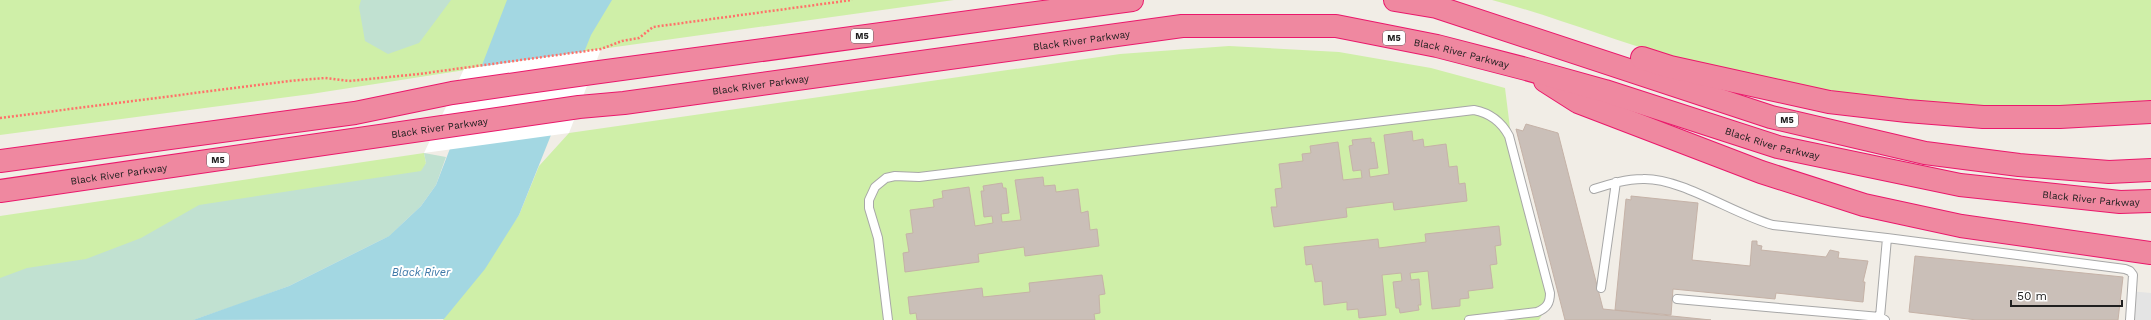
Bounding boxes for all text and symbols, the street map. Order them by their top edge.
street label: Black River Parkway [1032,28,1131,52]
road number: M5 [851,29,873,43]
road number: M5 [1383,31,1405,45]
street label: Black River Parkway [1413,36,1511,70]
street label: Black River Parkway [711,72,810,96]
road number: M5 [1776,113,1798,127]
street label: Black River Parkway [390,115,489,140]
street label: Black River Parkway [1724,125,1822,161]
road number: M5 [207,153,229,167]
street label: Black River Parkway [70,161,169,186]
street label: Black River Parkway [2042,188,2141,208]
water label: Black River [392,266,451,279]
scale bar [2011,282,2122,308]
text: 50 m [2017,289,2047,303]

